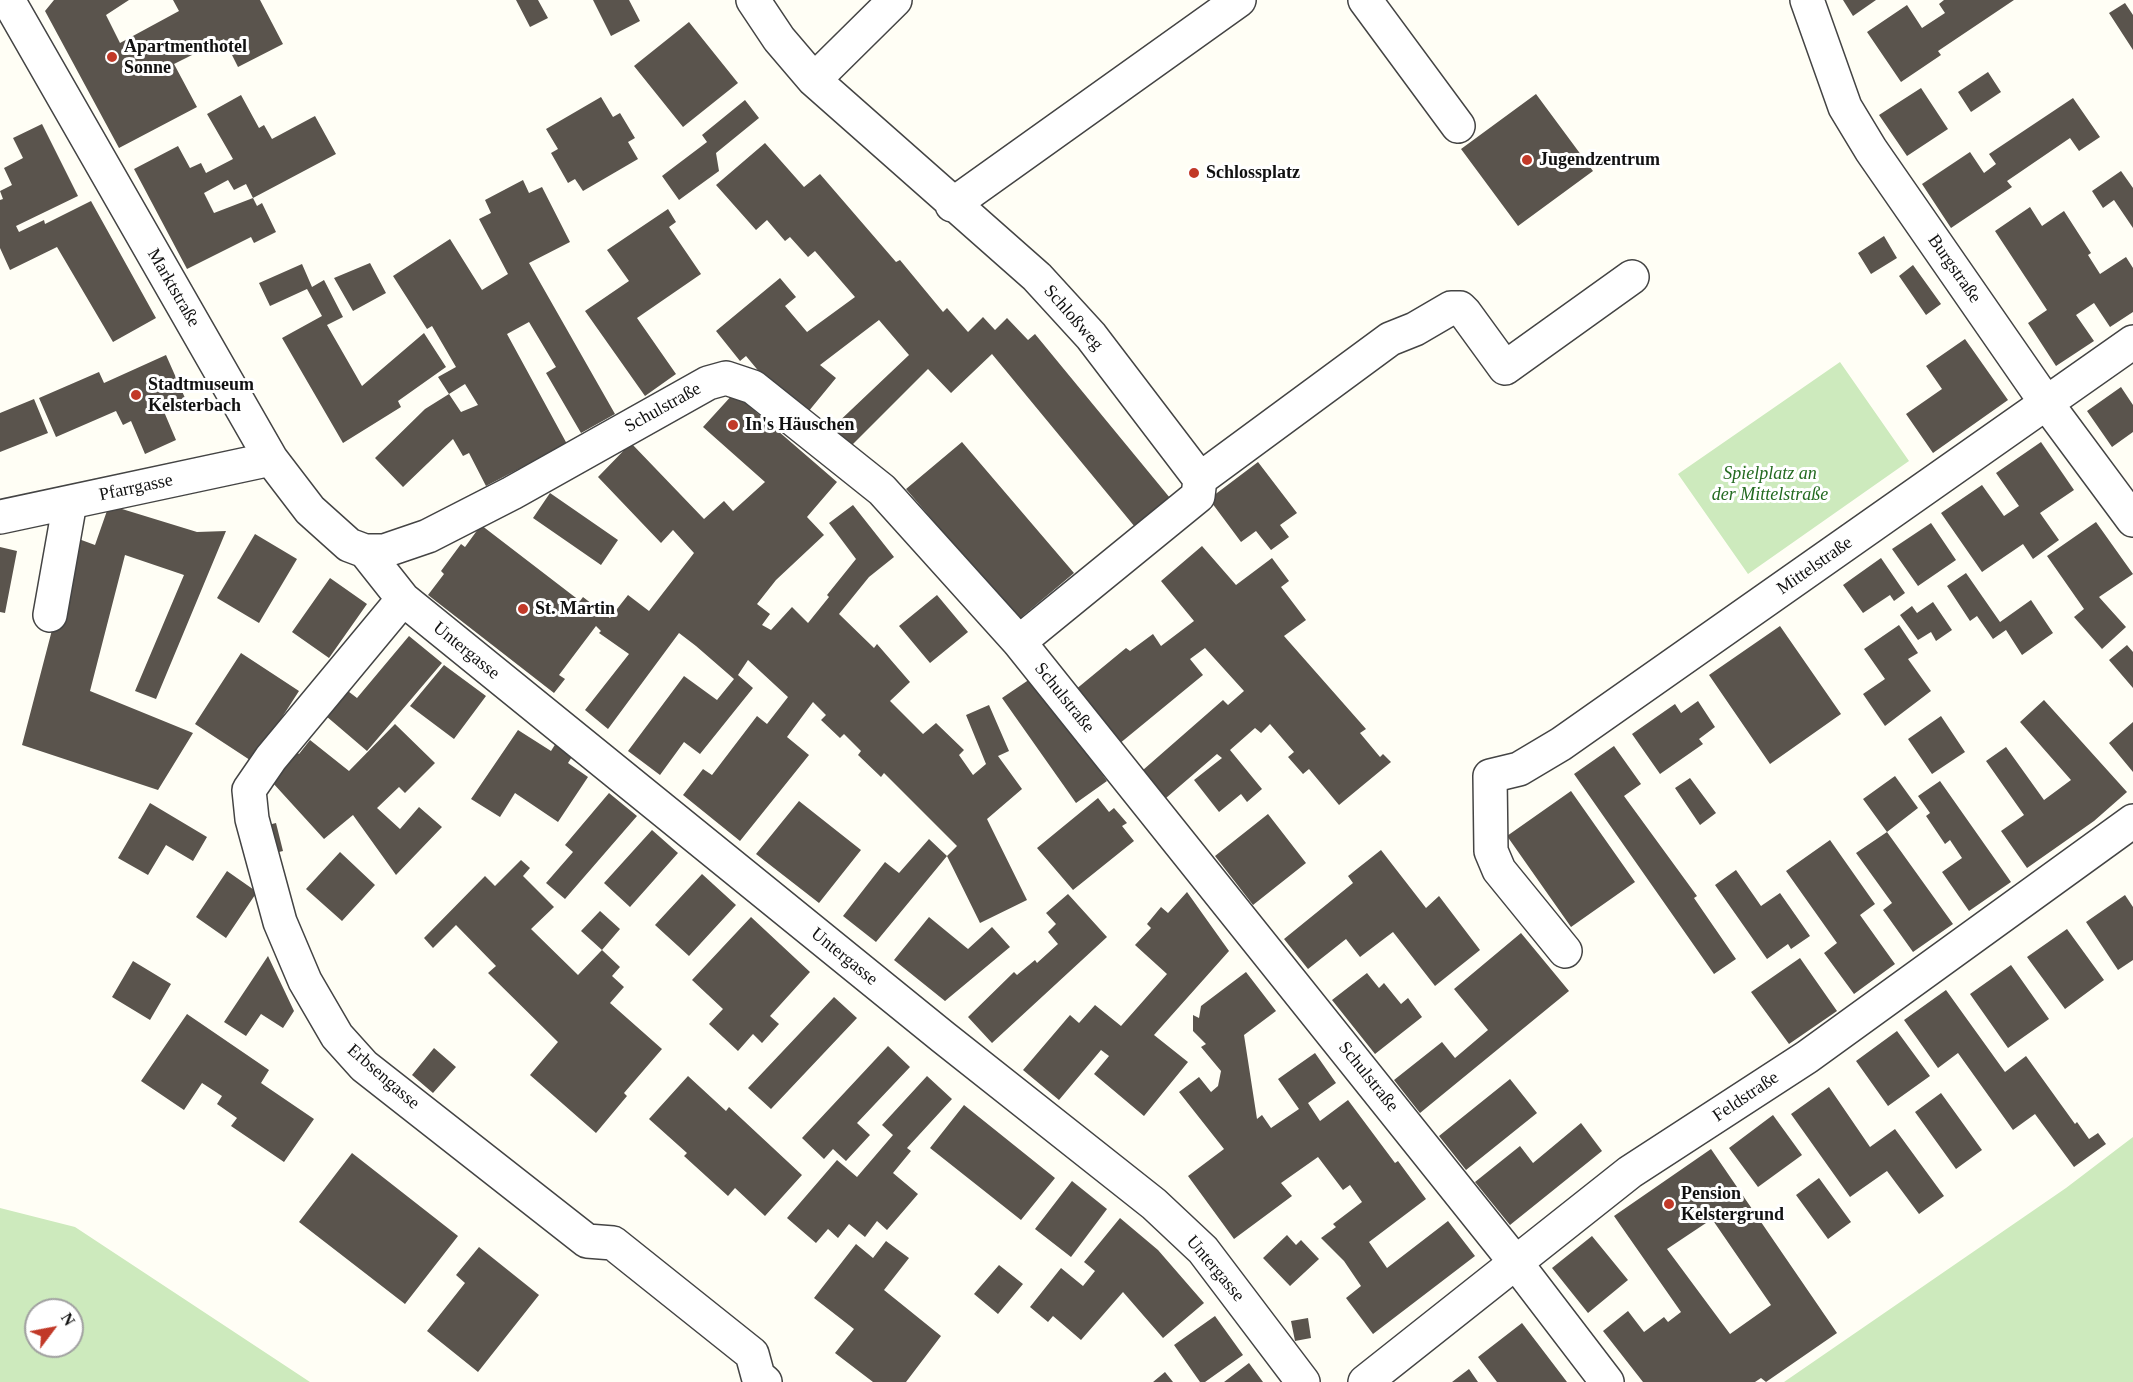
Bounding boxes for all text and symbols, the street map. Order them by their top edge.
place label: Apartmenthotel Sonne [124,36,247,78]
marker: Apartmenthotel Sonne [105,50,119,64]
place label: Jugendzentrum [1539,149,1660,171]
marker: Jugendzentrum [1520,153,1534,167]
place label: Schlossplatz [1206,162,1300,184]
marker: Schlossplatz [1187,166,1201,180]
street label: Burgstraße [1923,231,1985,307]
street label: Marktstraße [142,245,204,331]
street label: Schloßweg [1039,281,1107,355]
place label: Stadtmuseum Kelsterbach [148,374,254,416]
street label: Schulstraße [621,378,705,438]
marker: Stadtmuseum Kelsterbach [129,388,143,402]
place label: In's Häuschen [745,414,855,436]
marker: In's Häuschen [726,418,740,432]
park label: Spielplatz an der Mittelstraße [1712,463,1828,506]
street label: Pfarrgasse [97,470,175,506]
street label: Mittelstraße [1773,532,1857,600]
place label: St. Martin [535,598,615,620]
marker: St. Martin [516,602,530,616]
street label: Untergasse [428,618,504,684]
street label: Schulstraße [1029,659,1099,737]
street label: Untergasse [806,924,882,990]
street label: Schulstraße [1333,1038,1403,1116]
street label: Erbsengasse [342,1040,424,1114]
street label: Feldstraße [1709,1067,1783,1127]
place label: Pension Kelstergrund [1681,1183,1784,1226]
marker: Pension Kelstergrund [1662,1197,1676,1211]
street label: Untergasse [1181,1232,1249,1306]
north arrow [24,1298,84,1358]
text: N [58,1310,78,1329]

